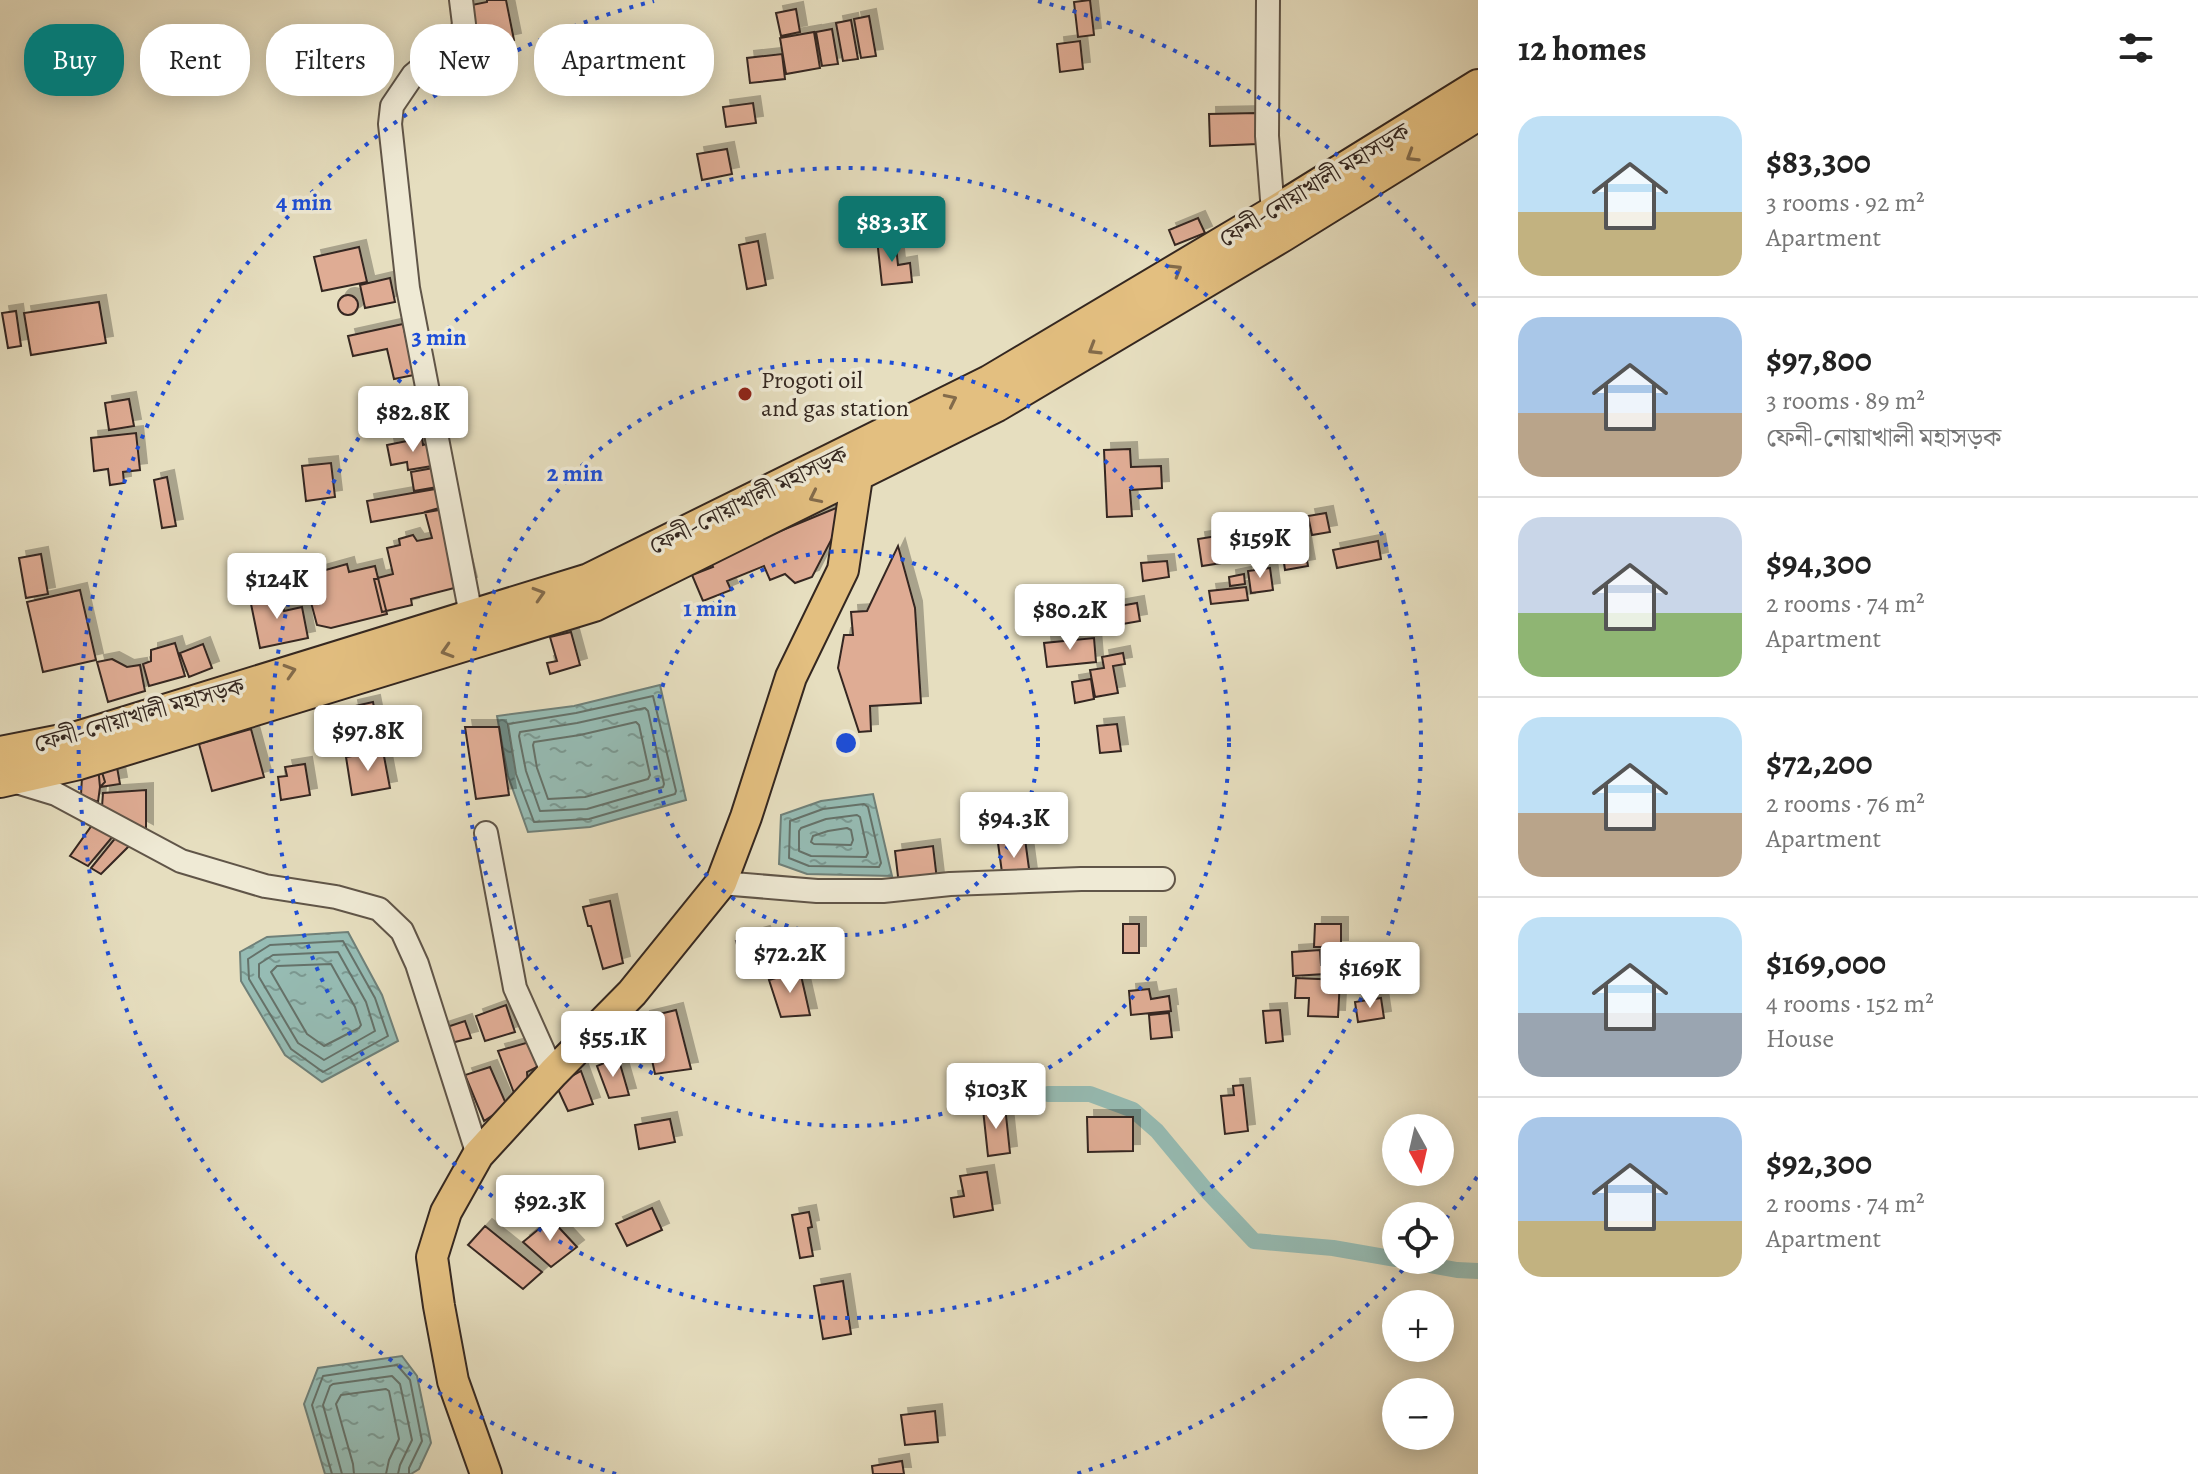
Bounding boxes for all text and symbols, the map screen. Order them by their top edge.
chip: Buy [24,24,124,96]
chip: Rent [140,24,250,96]
chip: Filters [266,24,394,96]
chip: New [410,24,518,96]
chip: Apartment [534,24,714,96]
text: 12 homes [1518,25,1647,72]
icon: filters [2114,26,2158,70]
street label: ফেনী-নোয়াখালী মহাসড়ক [1213,115,1416,255]
text: $83,300 [1766,138,1871,185]
one-way arrow [1406,146,1421,162]
icon: home [1582,148,1678,244]
text: 3 rooms · 92 m² [1766,185,1925,220]
text: 4 min [276,186,333,218]
pin: $83.3K [827,196,957,264]
text: $83.3K [856,204,928,239]
text: Apartment [1766,220,1881,255]
one-way arrow [1167,264,1182,279]
text: 3 min [411,321,467,353]
text: $97,800 [1766,336,1872,383]
one-way arrow [1088,339,1102,354]
icon: home [1582,349,1678,445]
place label: Progoti oil and gas station [761,364,909,424]
text: 3 rooms · 89 m² [1766,383,1925,418]
marker: Progoti oil and gas station [736,385,754,403]
pin: $82.8K [348,386,478,454]
text: $82.8K [376,394,450,429]
one-way arrow [942,394,957,409]
text: ফেনী-নোয়াখালী মহাসড়ক [1766,420,2001,455]
street label: ফেনী-নোয়াখালী মহাসড়ক [643,438,854,562]
text: 2 min [547,457,604,489]
one-way arrow [809,488,823,504]
pin: $159K [1204,512,1316,580]
text: $159K [1229,520,1291,555]
text: $94,300 [1766,539,1872,586]
icon: home [1582,549,1678,645]
pin: $124K [221,553,333,621]
text: $124K [245,561,309,596]
pin: $80.2K [1005,584,1135,652]
text: 2 rooms · 74 m² [1766,586,1925,621]
one-way arrow [532,587,545,603]
text: 1 min [683,592,737,624]
text: $80.2K [1033,592,1107,627]
text: Apartment [1766,621,1881,656]
one-way arrow [440,642,454,658]
one-way arrow [283,664,297,680]
street label: ফেনী-নোয়াখালী মহাসড়ক [30,669,249,760]
pin: $97.8K [303,705,433,773]
text: $97.8K [332,713,404,748]
centre of rings [832,729,860,757]
text: $72,200 [1766,739,1873,786]
icon: home [1582,749,1678,845]
text: 2 rooms · 76 m² [1766,786,1925,821]
pin: $94.3K [949,792,1079,860]
text: $94.3K [978,800,1050,835]
text: Apartment [1766,821,1881,856]
pin: $72.2K [725,927,855,995]
text: $72.2K [754,935,826,970]
text: $169,000 [1766,939,1886,986]
pin: $169K [1314,942,1426,1010]
icon: home [1582,949,1678,1045]
text: $169K [1339,950,1401,985]
text: 4 rooms · 152 m² [1766,986,1934,1021]
pin: $55.1K [548,1011,678,1079]
text: $55.1K [579,1019,647,1054]
text: House [1766,1021,1834,1056]
pin: $103K [940,1063,1052,1131]
text: $103K [965,1071,1027,1106]
north arrow [1382,1114,1454,1186]
map controls [1382,1114,1454,1450]
text: $92,300 [1766,1139,1872,1186]
icon: home [1582,1149,1678,1245]
pin: $92.3K [485,1175,615,1243]
text: $92.3K [514,1183,586,1218]
text: 2 rooms · 74 m² [1766,1186,1925,1221]
button: locate [1382,1202,1454,1274]
text: Apartment [1766,1221,1881,1256]
button: + [1382,1290,1454,1362]
button: − [1382,1378,1454,1450]

